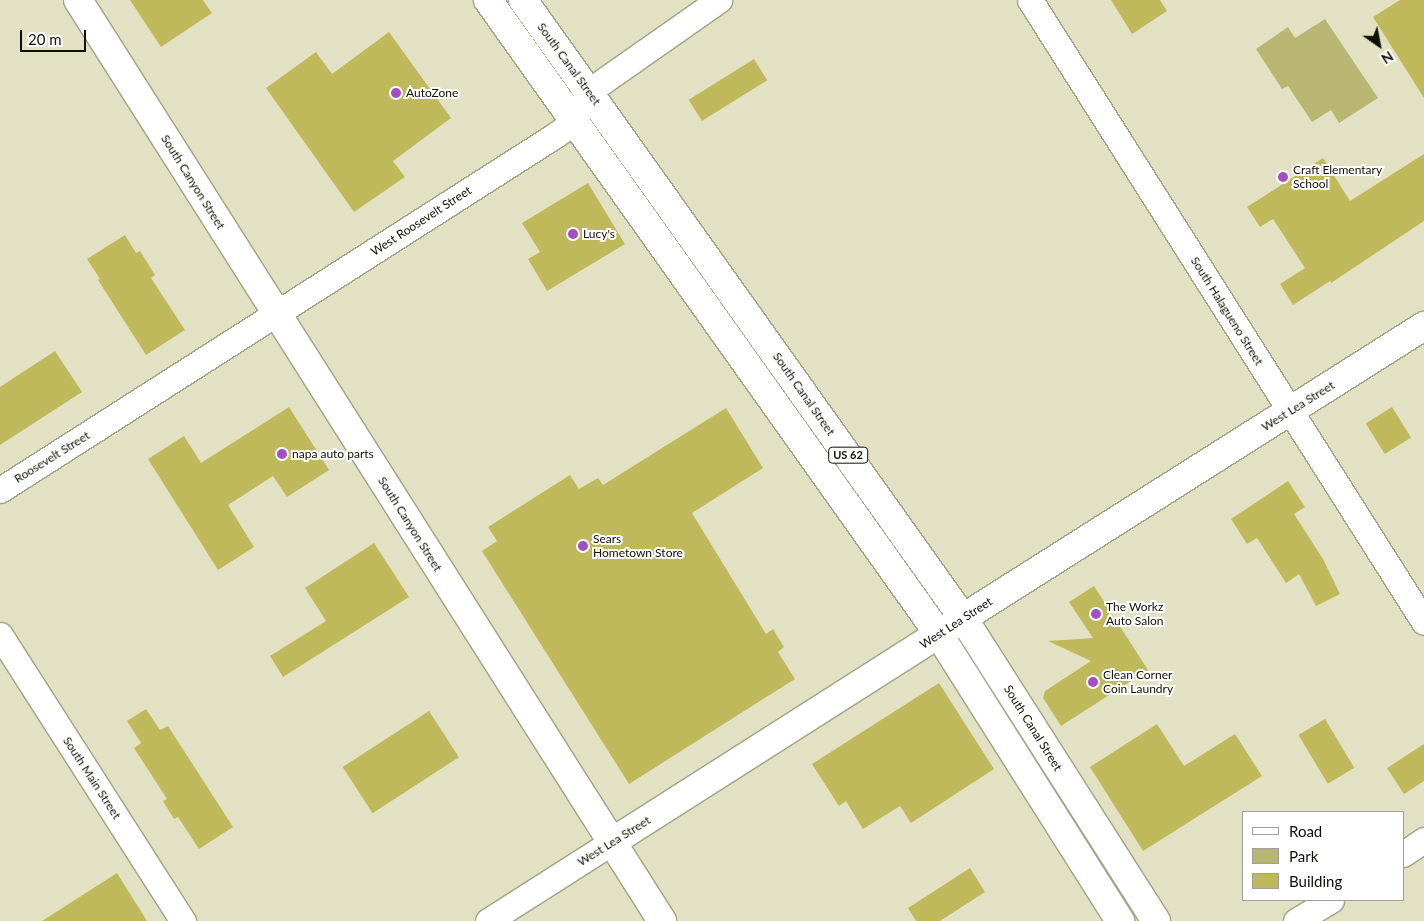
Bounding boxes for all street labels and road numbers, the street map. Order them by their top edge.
street label: South Canal Street [534,20,604,108]
street label: South Canyon Street [158,132,228,232]
street label: West Roosevelt Street [368,183,474,259]
street label: South Halagueno Street [1188,254,1266,368]
street label: South Canal Street [770,350,838,438]
street label: West Lea Street [1259,378,1337,434]
street label: Roosevelt Street [12,428,92,486]
road number: US 62 [828,446,868,464]
street label: South Canyon Street [375,474,445,574]
street label: West Lea Street [917,594,995,652]
street label: South Canal Street [1001,683,1065,773]
street label: South Main Street [60,734,124,822]
street label: West Lea Street [575,813,653,869]

